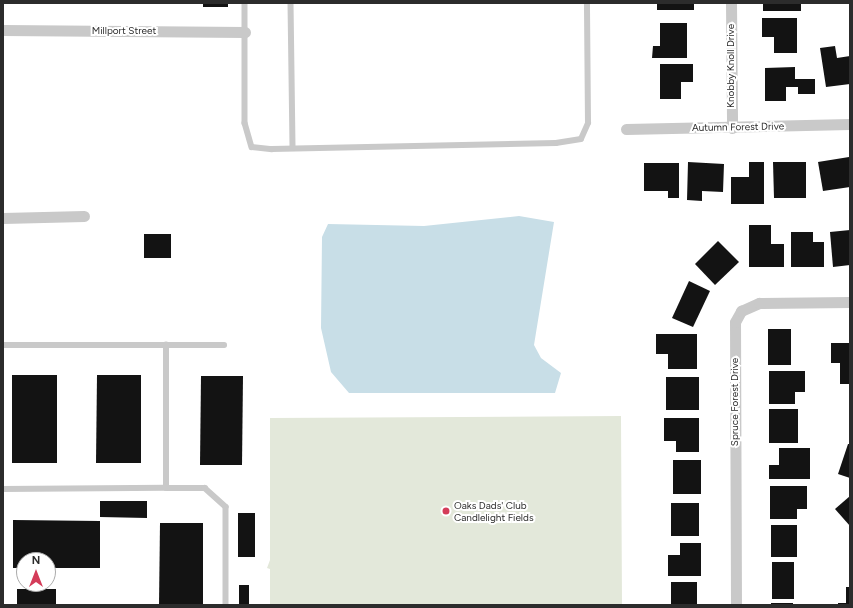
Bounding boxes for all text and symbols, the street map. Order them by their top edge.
street label: Knobby Knoll Drive [725,24,737,108]
street label: Millport Street [92,25,156,37]
street label: Autumn Forest Drive [692,120,784,134]
street label: Spruce Forest Drive [729,358,741,446]
place label: Oaks Dads' Club Candlelight Fields [454,499,534,522]
marker: Oaks Dads' Club Candlelight Fields [441,506,451,516]
north arrow [16,552,56,592]
text: N [32,554,40,567]

